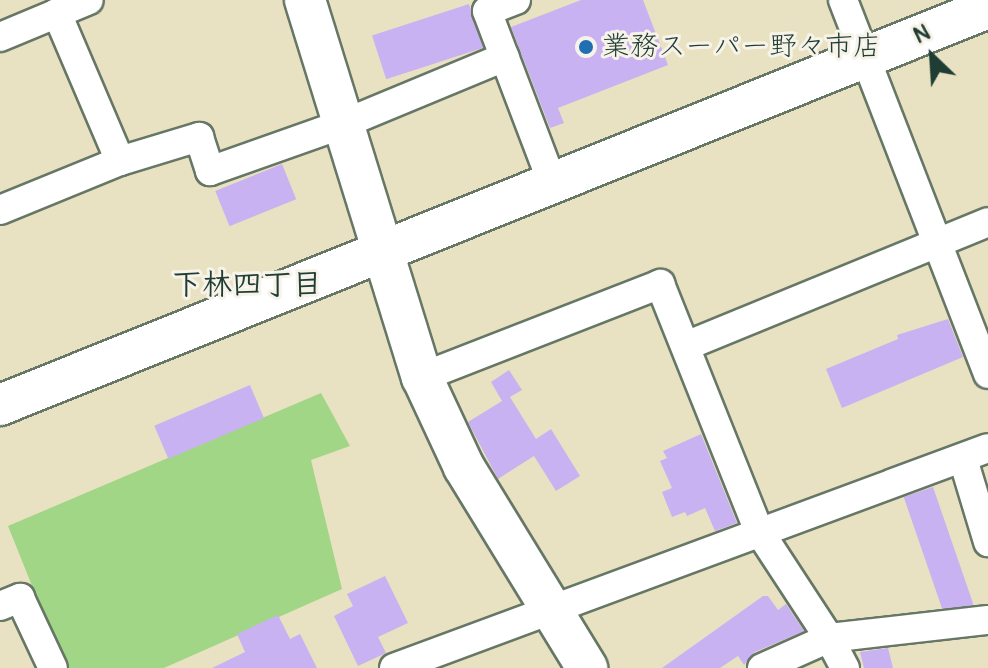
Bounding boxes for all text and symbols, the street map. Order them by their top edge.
north arrow [892,16,972,96]
text: N [909,18,935,50]
place label: 業務スーパー野々市店 [602,30,881,64]
marker: 業務スーパー野々市店 [577,38,595,56]
district label: 下林四丁目 [172,267,322,303]

